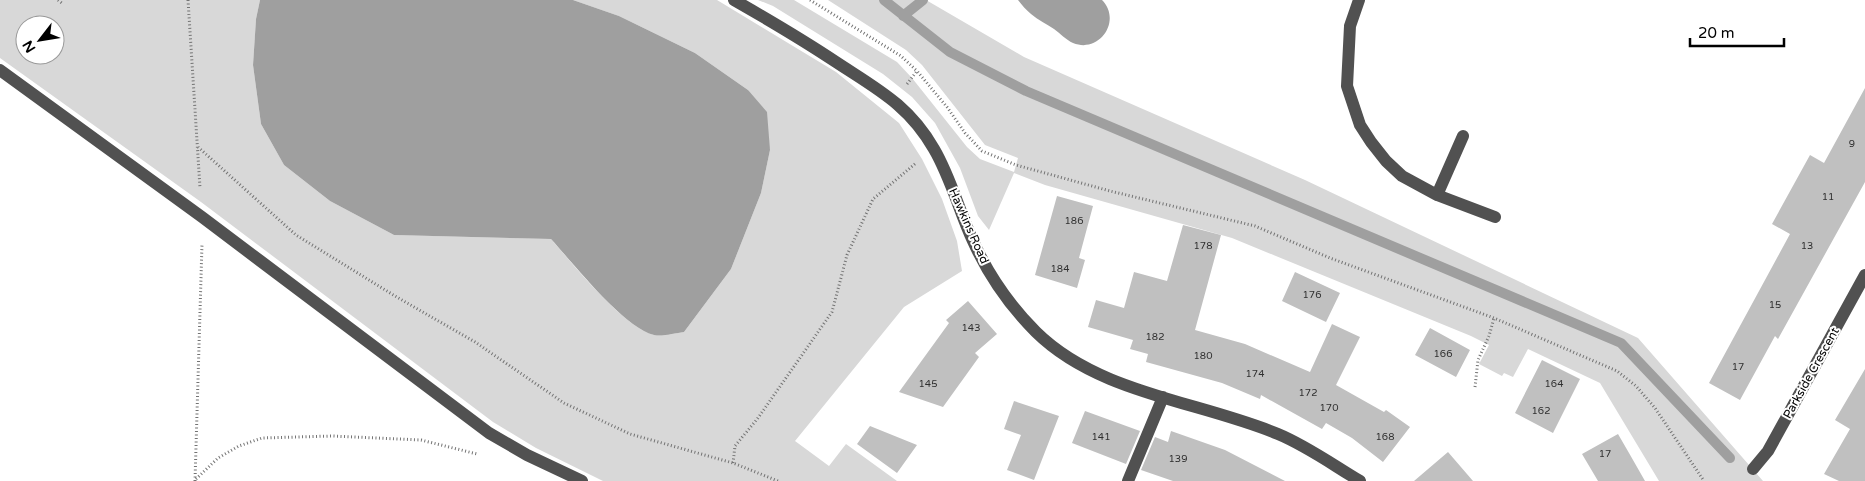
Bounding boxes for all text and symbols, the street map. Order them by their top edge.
north arrow [15,15,65,65]
scale bar [1690,15,1784,47]
text: 20 m [1698,24,1735,42]
text: N [19,37,39,56]
house number: 9 [1849,138,1855,150]
street label: Hawkins Road [946,186,992,266]
house number: 11 [1822,191,1834,203]
house number: 186 [1065,215,1083,227]
house number: 178 [1194,240,1212,252]
house number: 13 [1801,240,1813,252]
house number: 184 [1051,263,1069,275]
house number: 176 [1303,289,1321,301]
house number: 15 [1769,299,1781,311]
house number: 143 [962,322,980,334]
street label: Parkside Crescent [1780,325,1842,421]
house number: 182 [1146,331,1164,343]
house number: 166 [1434,348,1452,360]
house number: 180 [1194,350,1212,362]
house number: 17 [1732,361,1744,373]
house number: 174 [1246,368,1264,380]
house number: 145 [919,378,937,390]
house number: 164 [1545,378,1563,390]
house number: 172 [1299,387,1317,399]
house number: 170 [1320,402,1338,414]
house number: 162 [1532,405,1550,417]
house number: 141 [1092,431,1110,443]
house number: 168 [1376,431,1394,443]
house number: 17 [1599,448,1611,460]
house number: 139 [1169,453,1187,465]

